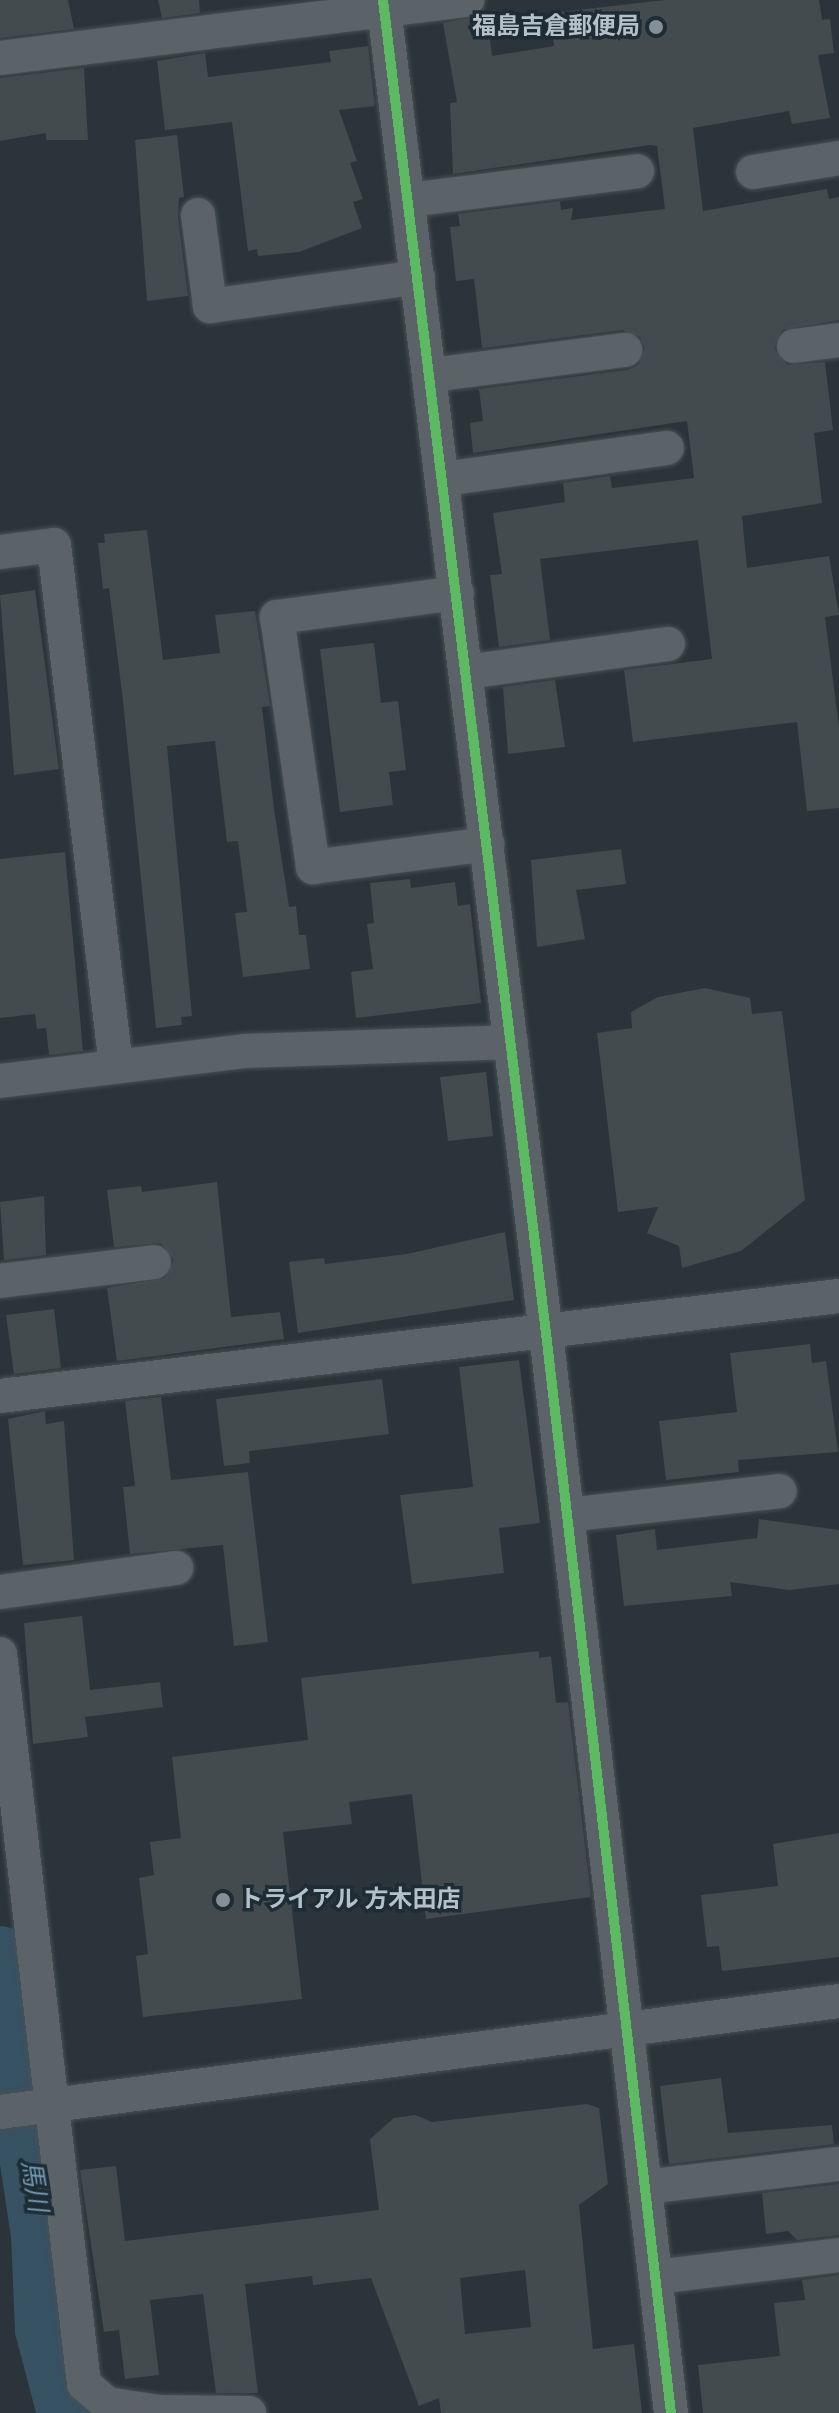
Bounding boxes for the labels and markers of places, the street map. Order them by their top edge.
place label: 福島吉倉郵便局 [472,13,640,41]
marker: 福島吉倉郵便局 [647,18,665,36]
place label: トライアル 方木田店 [239,1886,461,1914]
marker: トライアル 方木田店 [214,1891,232,1909]

